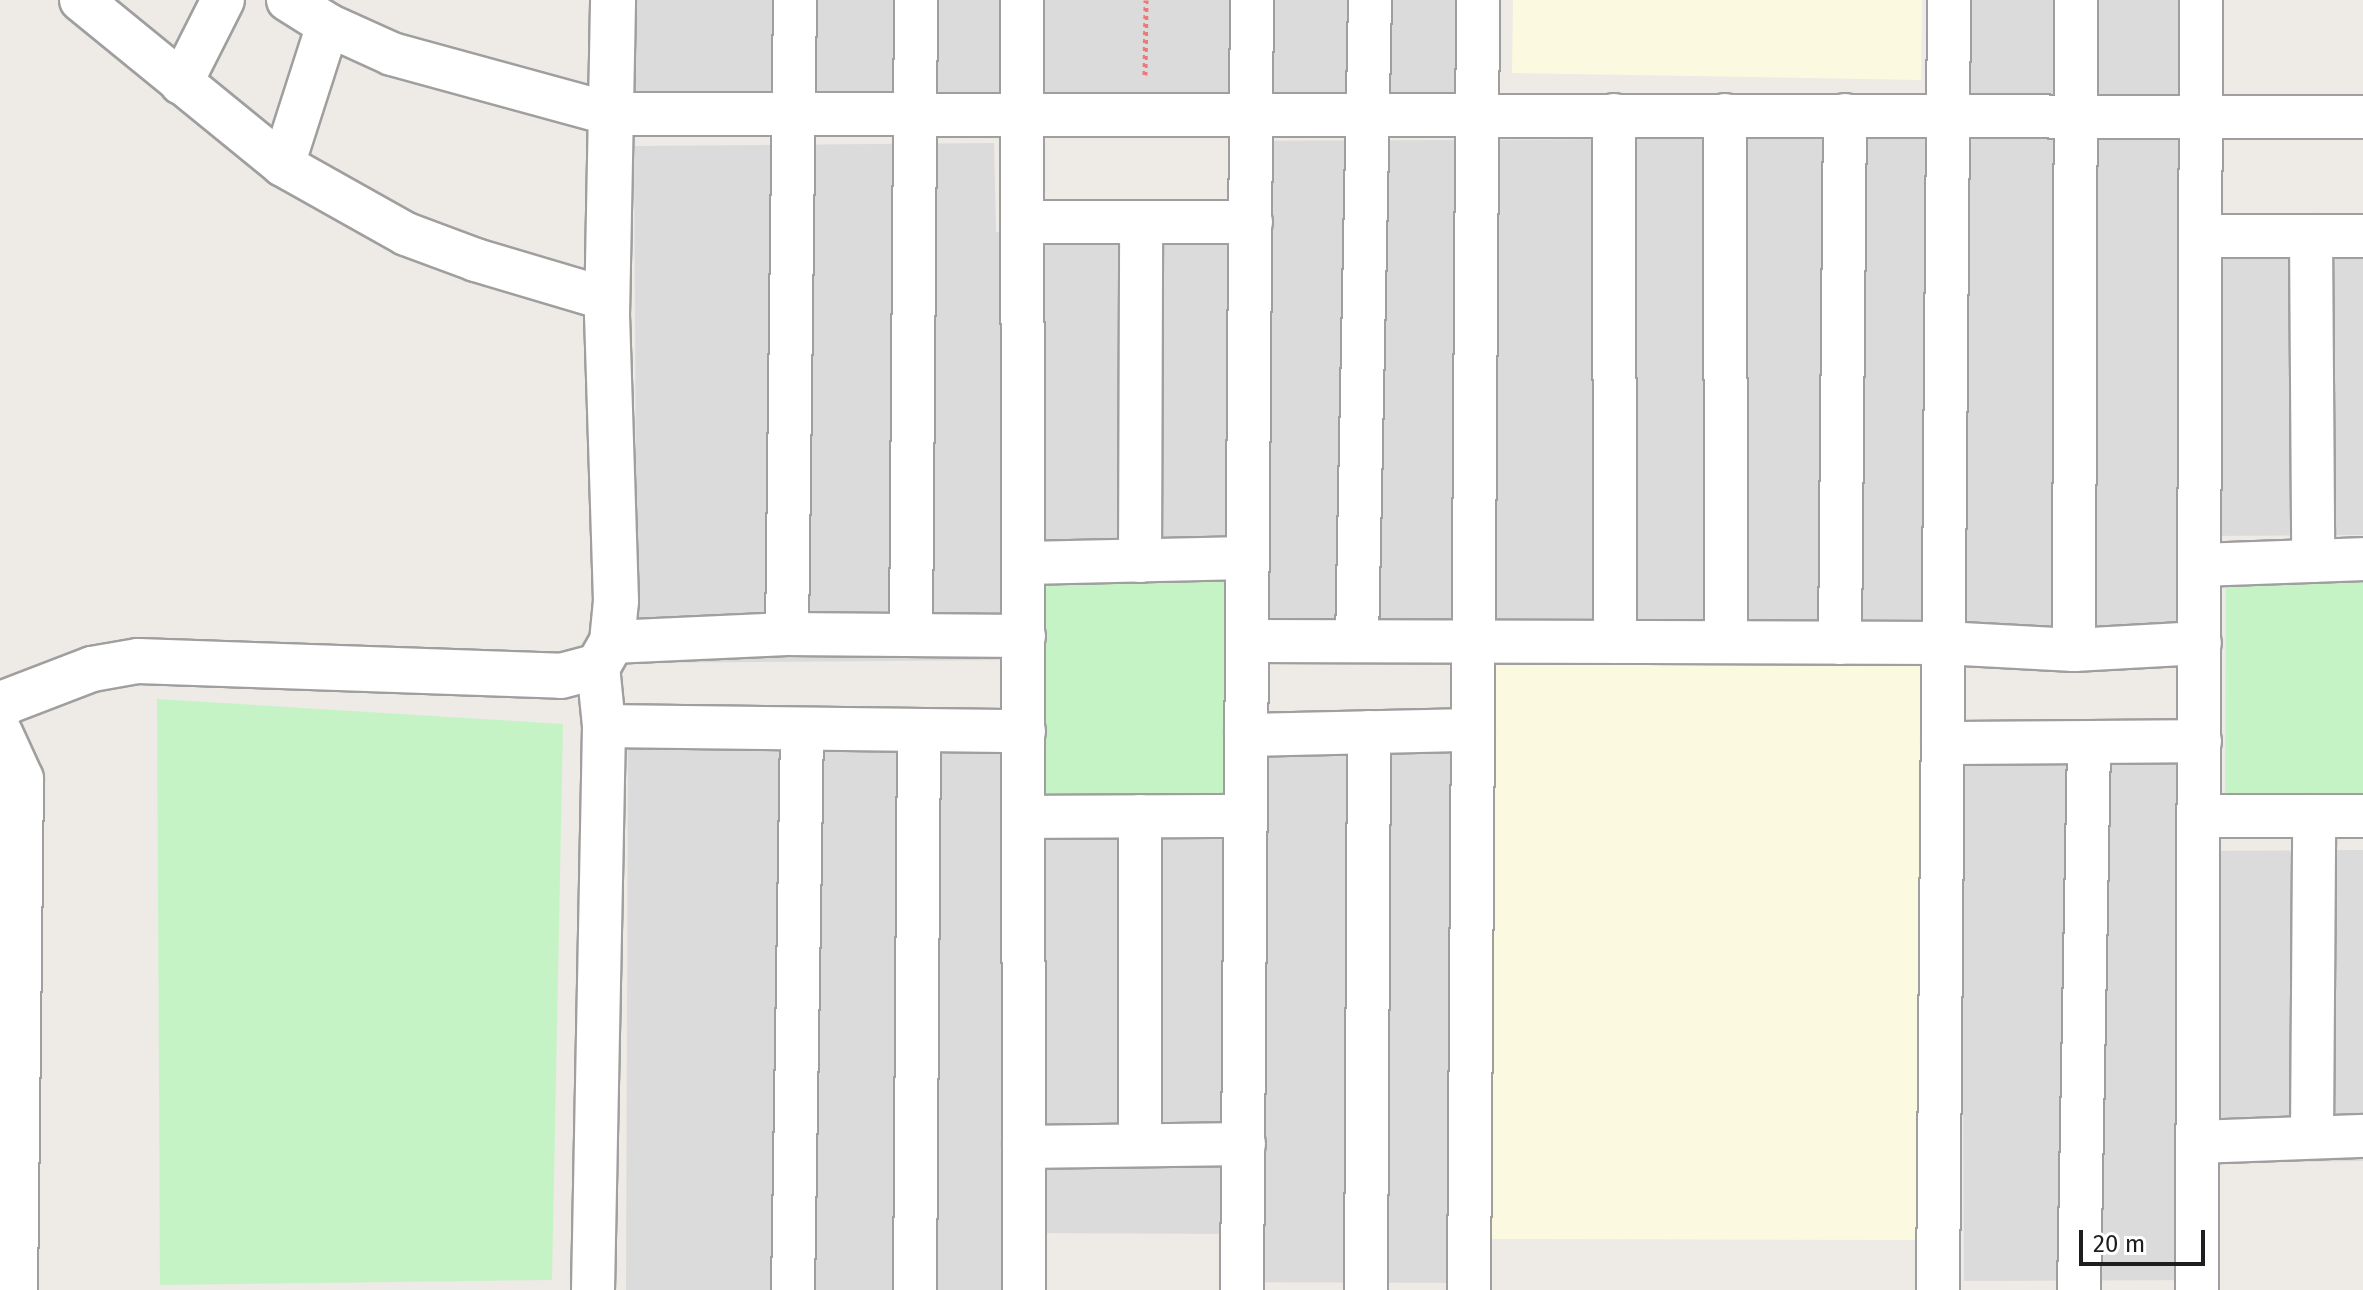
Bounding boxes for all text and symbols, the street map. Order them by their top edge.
scale bar [2083,1214,2209,1264]
text: 20 m [2093,1230,2145,1258]

